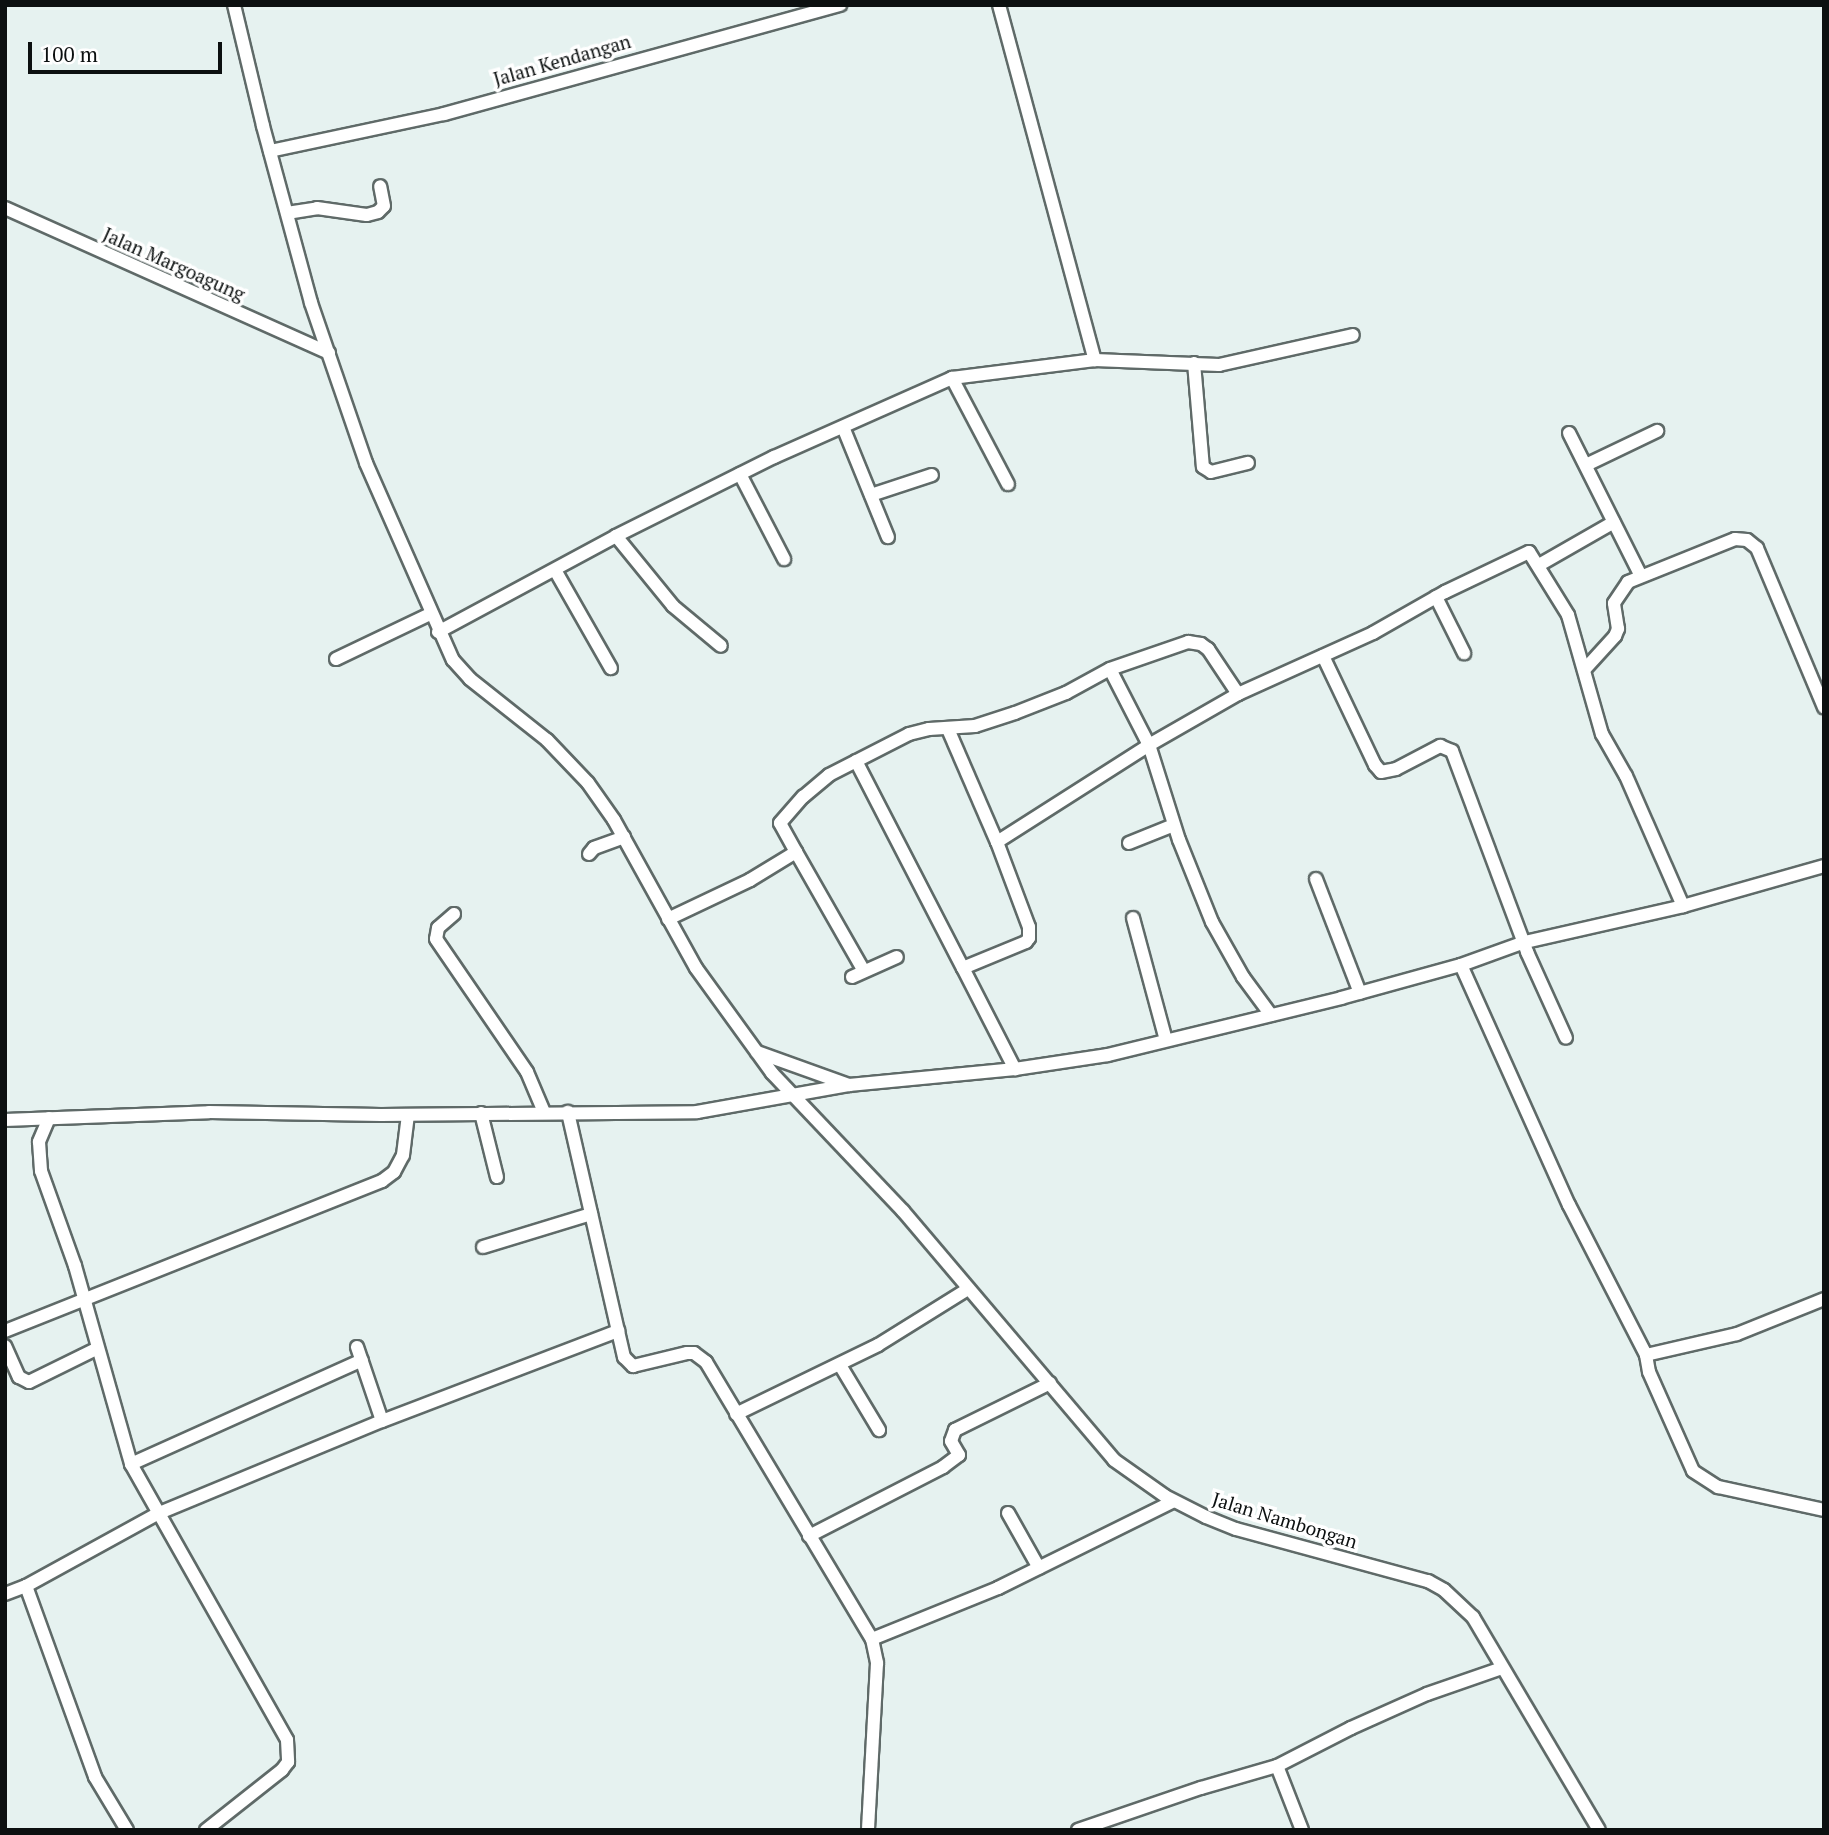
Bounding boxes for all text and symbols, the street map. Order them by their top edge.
scale bar [32,28,226,72]
street label: Jalan Kendangan [491,29,633,91]
text: 100 m [41,40,98,68]
street label: Jalan Margoagung [100,222,248,306]
street label: Jalan Nambongan [1210,1487,1360,1553]

